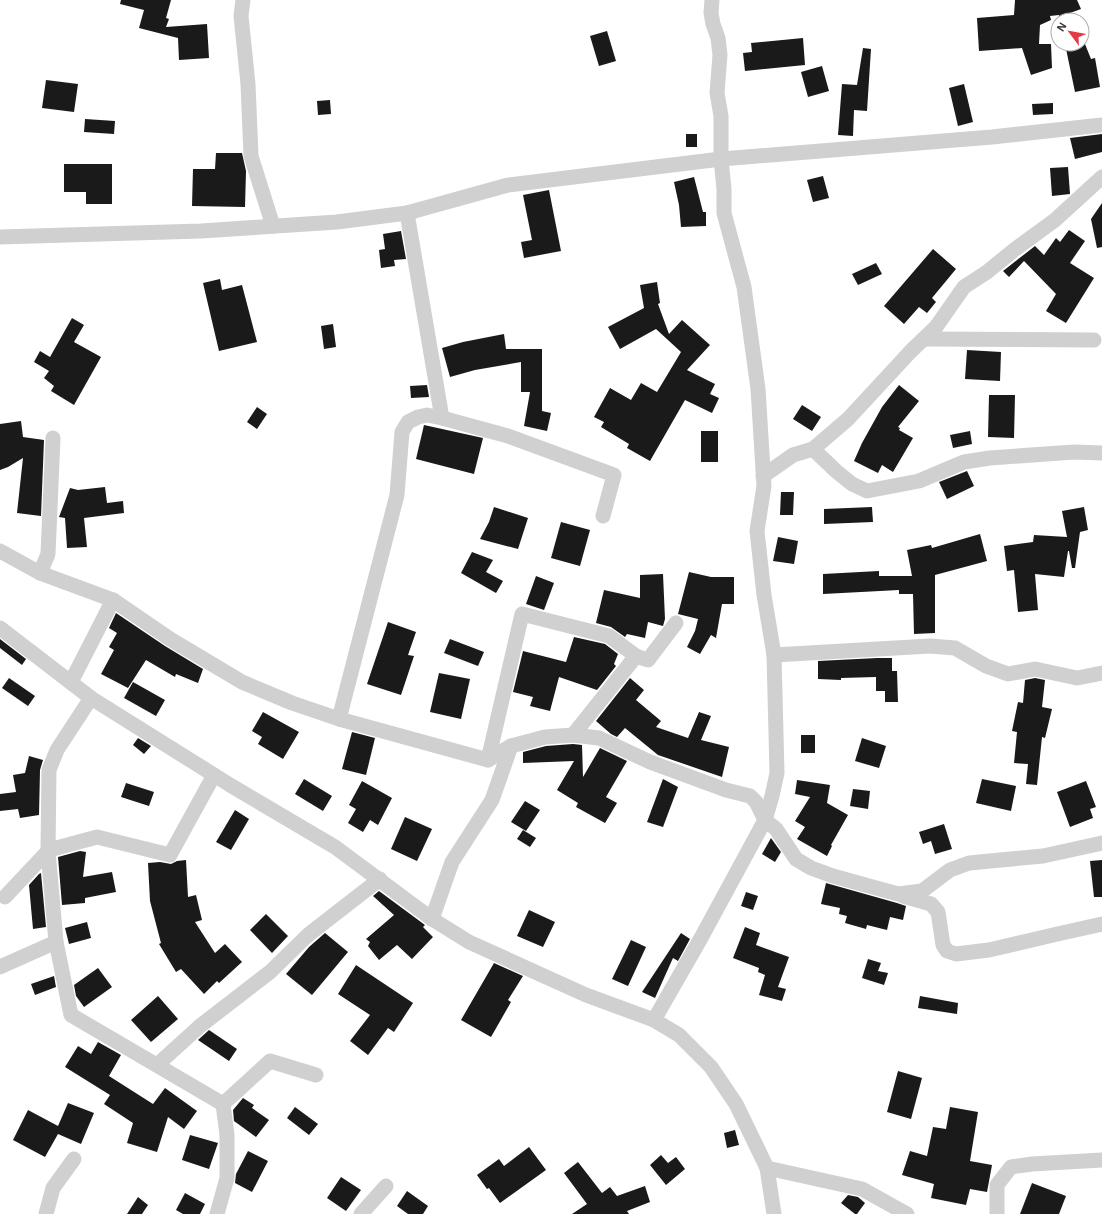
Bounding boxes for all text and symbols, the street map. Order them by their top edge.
north arrow [1050,12,1090,52]
text: N [1054,20,1069,33]

